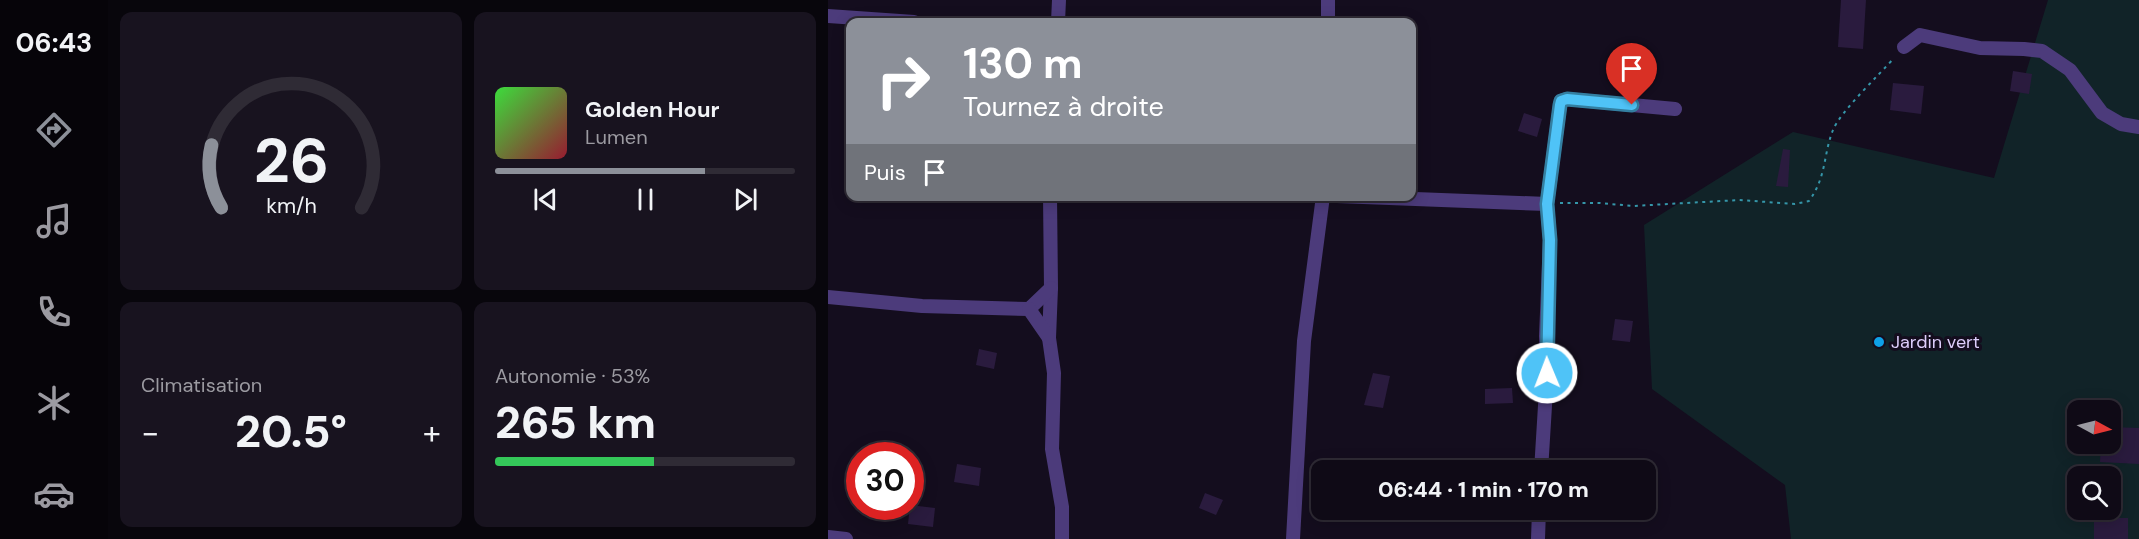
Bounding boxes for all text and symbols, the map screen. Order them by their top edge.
text: 06:43 [16,25,92,60]
text: 130 m [963,36,1083,91]
icon: right [864,42,942,120]
pin [1606,43,1657,105]
icon: arrive [1615,52,1648,85]
text: Tournez à droite [963,89,1164,124]
text: Golden Hour [585,95,720,124]
icon: directions [33,109,75,151]
text: 26 [253,120,329,201]
text: Lumen [585,124,648,150]
icon: arrive [918,156,951,189]
text: Puis [864,158,906,187]
icon: previous [529,183,562,216]
icon: pause [629,183,662,216]
icon: next [729,183,762,216]
text: km/h [266,193,316,221]
icon: music [33,200,75,242]
icon: phone [33,291,75,333]
place label: Jardin vert [1891,330,1980,354]
marker: Jardin vert [1872,335,1886,349]
position arrow [1515,341,1579,405]
text: Autonomie · 53% [495,363,650,389]
text: Climatisation [141,372,262,398]
icon: climate [33,382,75,424]
text: 265 km [495,393,656,452]
north arrow [2067,400,2121,454]
map controls [2067,400,2121,520]
text: 20.5° [235,402,347,461]
text: − [141,411,159,454]
text: + [423,411,441,454]
speed limit sign: 30 [846,442,924,520]
button: search [2067,466,2121,520]
icon: car [33,473,75,515]
text: 06:44 · 1 min · 170 m [1378,475,1589,504]

